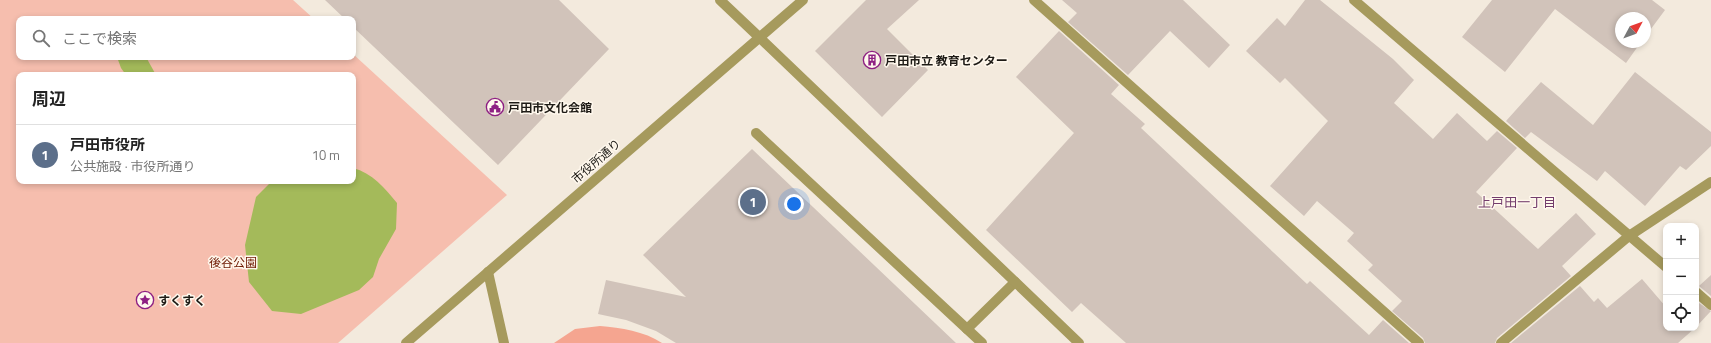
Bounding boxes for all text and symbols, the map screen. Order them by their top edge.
north arrow [1615,12,1651,48]
search box [16,16,356,60]
icon: search [30,27,52,49]
text: ここで検索 [62,27,137,50]
building icon: 戸田市立 教育センター [862,50,882,70]
place label: 戸田市立 教育センター [885,51,1008,70]
text: 周辺 [32,86,66,112]
public building icon: 戸田市文化会館 [485,97,505,117]
place label: 戸田市文化会館 [508,98,592,117]
text: 戸田市役所 [70,133,145,156]
street label: 市役所通り [567,134,625,188]
text: 1 [41,145,49,165]
text: 10 m [312,145,340,165]
text: 公共施設 · 市役所通り [70,156,196,176]
pin: 1 [740,187,766,217]
district label: 上戸田一丁目 [1478,192,1556,212]
your location [784,194,804,214]
map controls [1663,223,1699,331]
button: + [1663,223,1699,259]
park label: 後谷公園 [209,253,257,272]
button: − [1663,259,1699,295]
place icon: すくすく [135,290,155,310]
place label: すくすく [158,291,206,310]
button: locate [1663,295,1699,331]

